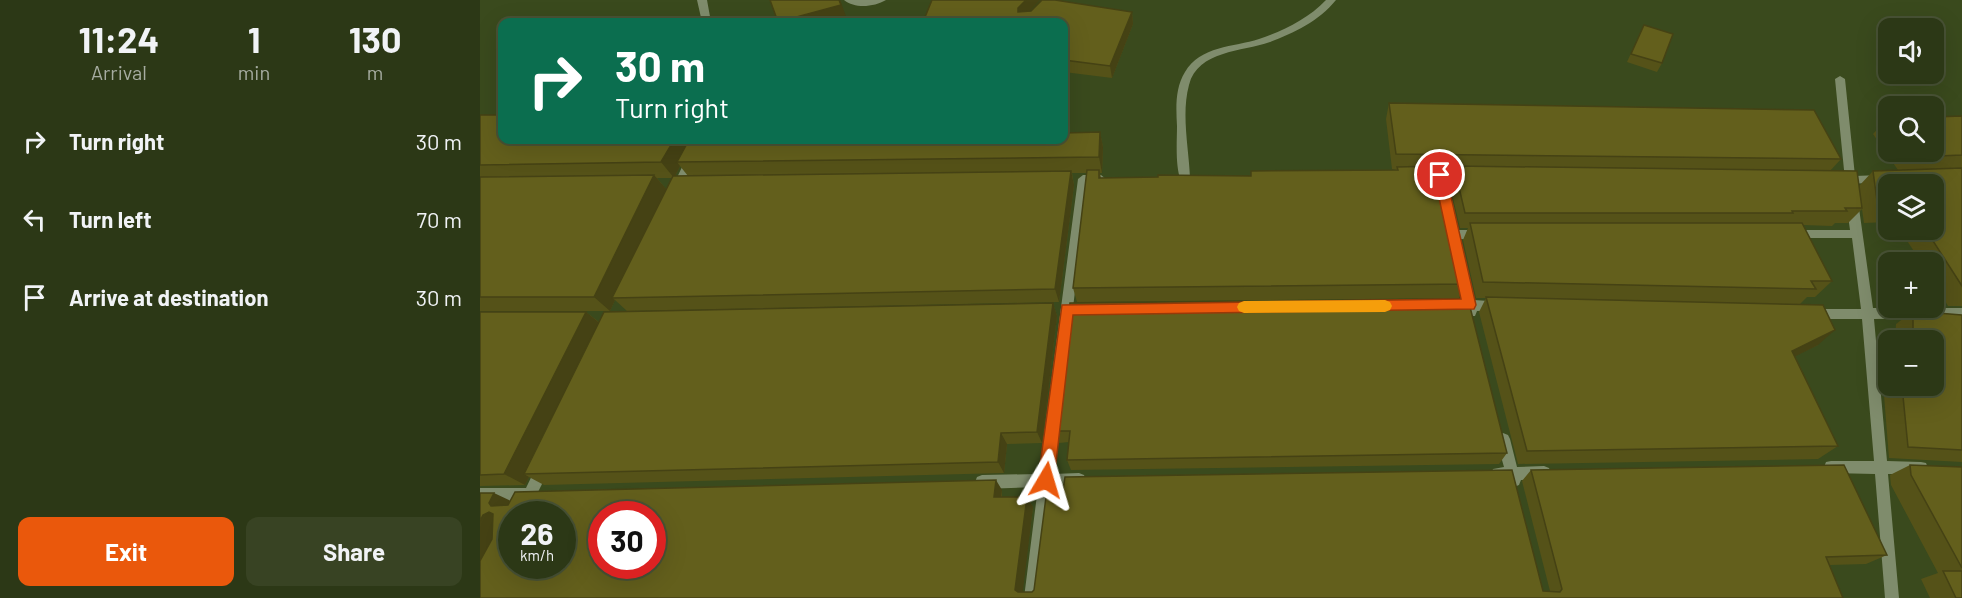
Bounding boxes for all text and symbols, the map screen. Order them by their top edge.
text: 11:24 [79,17,159,60]
text: 1 [248,17,260,60]
text: 130 [349,17,401,60]
map controls [1878,18,1944,396]
button: sound [1878,18,1944,84]
text: 30 m [615,40,705,90]
icon: right [516,42,594,120]
text: Arrival [91,60,147,84]
text: min [238,60,270,84]
text: m [367,60,383,84]
text: Turn right [615,91,729,123]
button: search [1878,96,1944,162]
icon: right [18,125,51,158]
text: Turn right [69,128,164,154]
text: 30 m [416,128,462,154]
pin [1414,149,1465,200]
icon: arrive [1423,158,1456,191]
button: layers [1878,174,1944,240]
icon: left [18,203,51,236]
text: Turn left [69,206,152,232]
text: 70 m [417,206,462,232]
button: + [1878,252,1944,318]
icon: arrive [18,281,51,314]
text: Arrive at destination [69,284,268,310]
text: 30 m [416,284,462,310]
button: − [1878,330,1944,396]
position arrow [1014,448,1078,512]
speed limit sign: 30 [588,501,666,579]
text: 26 [521,515,553,551]
button: Exit [18,517,234,586]
button: Share [246,517,462,586]
text: km/h [520,546,554,564]

